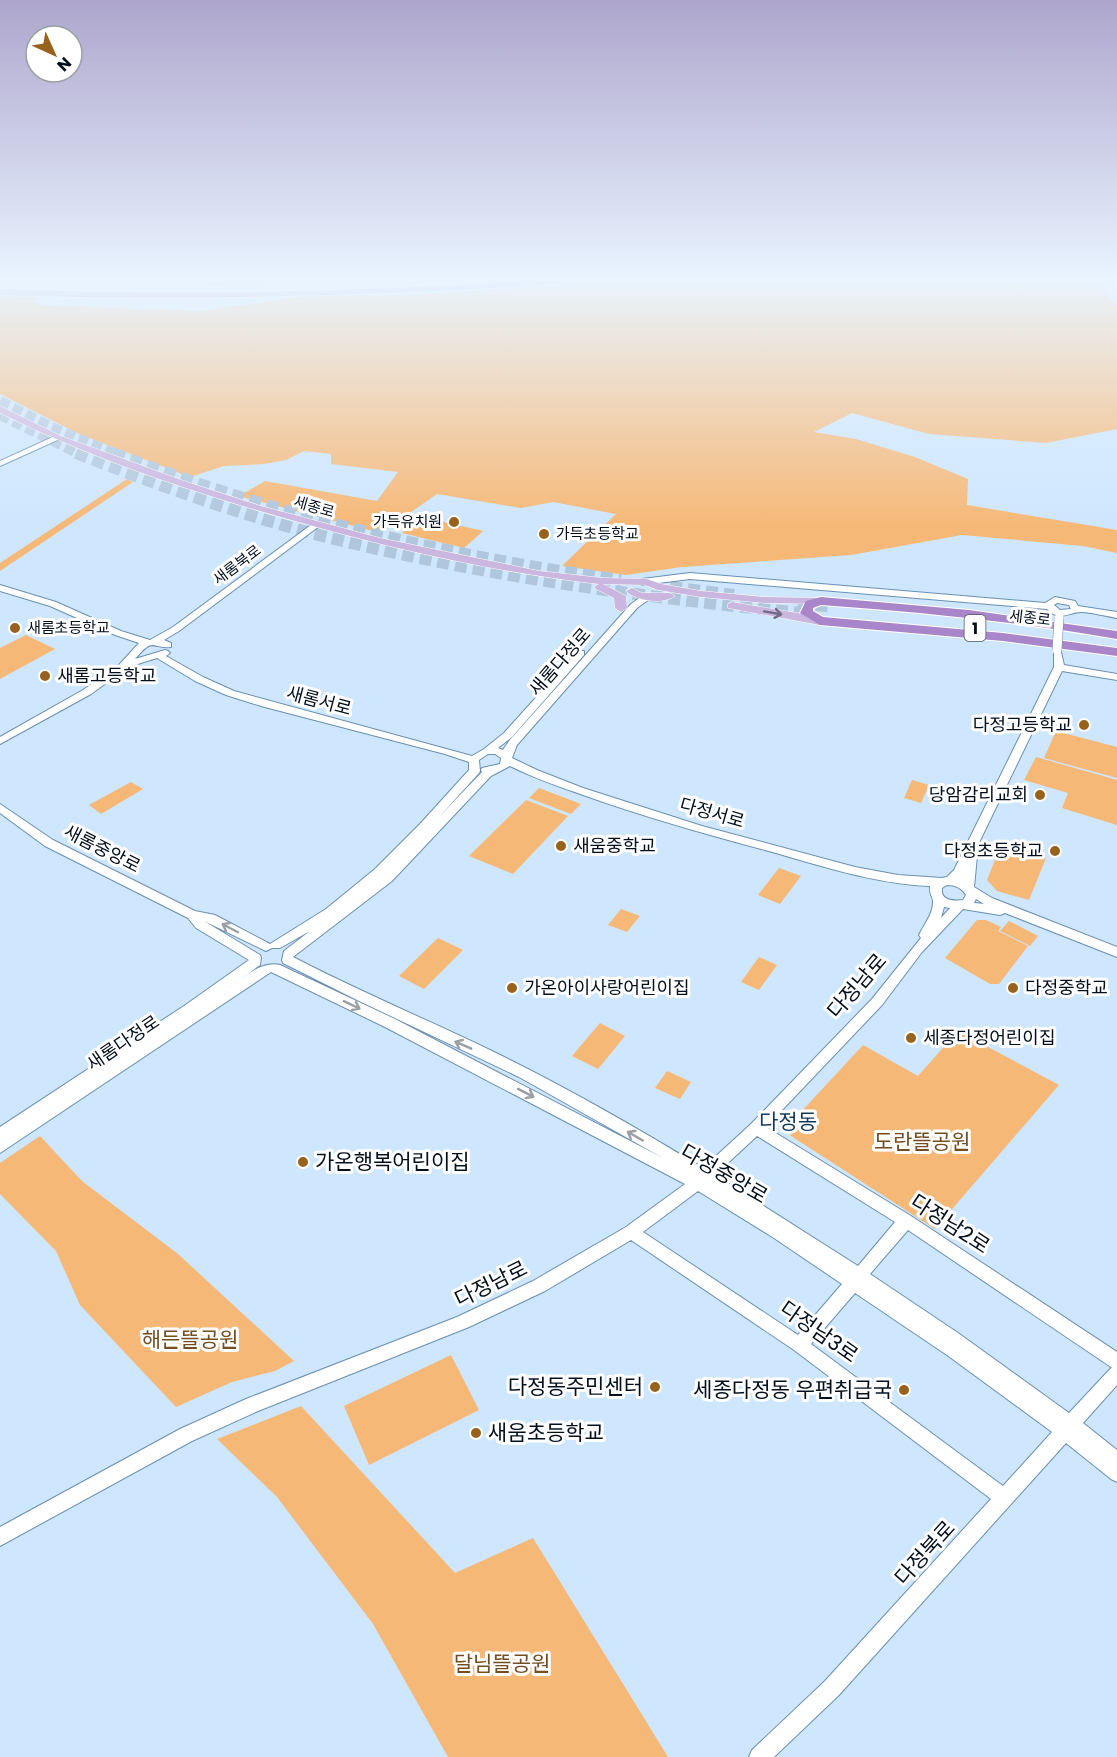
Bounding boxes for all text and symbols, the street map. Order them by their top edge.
north arrow [24,24,84,84]
text: N [52,52,77,77]
street label: 세종로 [291,491,337,522]
place label: 가득유치원 [373,511,442,532]
marker: 가득유치원 [447,515,461,529]
place label: 가득초등학교 [556,523,639,544]
marker: 가득초등학교 [537,527,551,541]
street label: 새롬북로 [208,540,265,590]
street label: 세종로 [1008,605,1052,630]
one-way arrow [763,608,783,619]
road number: 1 [964,615,986,641]
place label: 새롬초등학교 [27,617,110,638]
marker: 새롬초등학교 [8,621,22,635]
street label: 새롬다정로 [523,622,596,701]
place label: 새롬고등학교 [57,663,156,688]
marker: 새롬고등학교 [38,669,52,683]
street label: 새롬서로 [284,680,354,721]
place label: 다정고등학교 [973,712,1072,737]
marker: 다정고등학교 [1077,718,1091,732]
place label: 당암감리교회 [929,782,1028,807]
marker: 당암감리교회 [1033,788,1047,802]
street label: 다정서로 [677,791,747,834]
street label: 새롬중앙로 [60,819,145,878]
place label: 새움중학교 [573,833,656,858]
place label: 다정초등학교 [944,838,1043,863]
marker: 새움중학교 [554,839,568,853]
marker: 다정초등학교 [1048,844,1062,858]
one-way arrow [222,922,239,934]
street label: 다정남로 [820,947,893,1024]
place label: 가온아이사랑어린이집 [524,975,690,1000]
place label: 다정중학교 [1025,975,1108,1000]
marker: 가온아이사랑어린이집 [505,981,519,995]
marker: 다정중학교 [1006,981,1020,995]
one-way arrow [343,1000,361,1012]
street label: 새롬다정로 [81,1009,164,1076]
place label: 세종다정어린이집 [923,1025,1055,1050]
marker: 세종다정어린이집 [904,1031,918,1045]
one-way arrow [455,1038,473,1050]
one-way arrow [517,1088,535,1100]
district label: 다정동 [759,1107,817,1136]
park label: 도란뜰공원 [874,1127,970,1156]
one-way arrow [627,1130,644,1142]
street label: 다정중앙로 [675,1137,773,1210]
place label: 가온행복어린이집 [315,1147,470,1176]
marker: 가온행복어린이집 [296,1155,310,1169]
street label: 다정남2로 [905,1187,996,1260]
street label: 다정남로 [450,1254,532,1314]
street label: 다정남3로 [774,1294,864,1369]
park label: 해든뜰공원 [142,1325,238,1354]
place label: 다정동주민센터 [508,1372,643,1401]
place label: 세종다정동 우편취급국 [693,1375,892,1404]
marker: 다정동주민센터 [648,1380,662,1394]
marker: 세종다정동 우편취급국 [897,1383,911,1397]
place label: 새움초등학교 [488,1418,604,1447]
marker: 새움초등학교 [469,1426,483,1440]
street label: 다정북로 [888,1514,961,1591]
park label: 달님뜰공원 [454,1649,550,1678]

